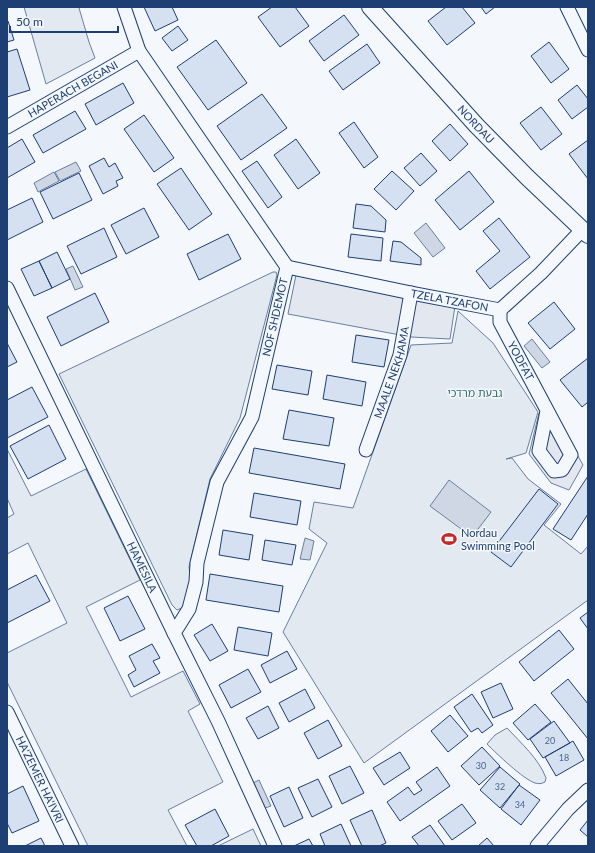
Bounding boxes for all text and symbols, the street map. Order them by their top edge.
scale bar [10,8,118,34]
text: 50 m [16,14,43,29]
street label: HAPERACH BEGANI [25,58,120,120]
street label: NORDAU [455,102,497,146]
street label: NOF SHDEMOT [259,276,290,357]
street label: TZELA TZAFON [410,286,490,314]
street label: MAALE NEKHAMA [371,325,411,420]
street label: YODFAT [505,339,537,383]
park label: גבעת מרדכי [448,386,502,399]
place label: Nordau Swimming Pool [461,526,535,552]
sports icon: Nordau Swimming Pool [440,530,458,548]
street label: HAMESILA [125,539,161,595]
street label: HA'ZEMER HA'IVRI [14,734,67,825]
house number: 20 [545,735,555,746]
house number: 18 [559,752,569,763]
house number: 30 [476,760,486,771]
house number: 32 [495,781,505,792]
house number: 34 [515,799,525,810]

